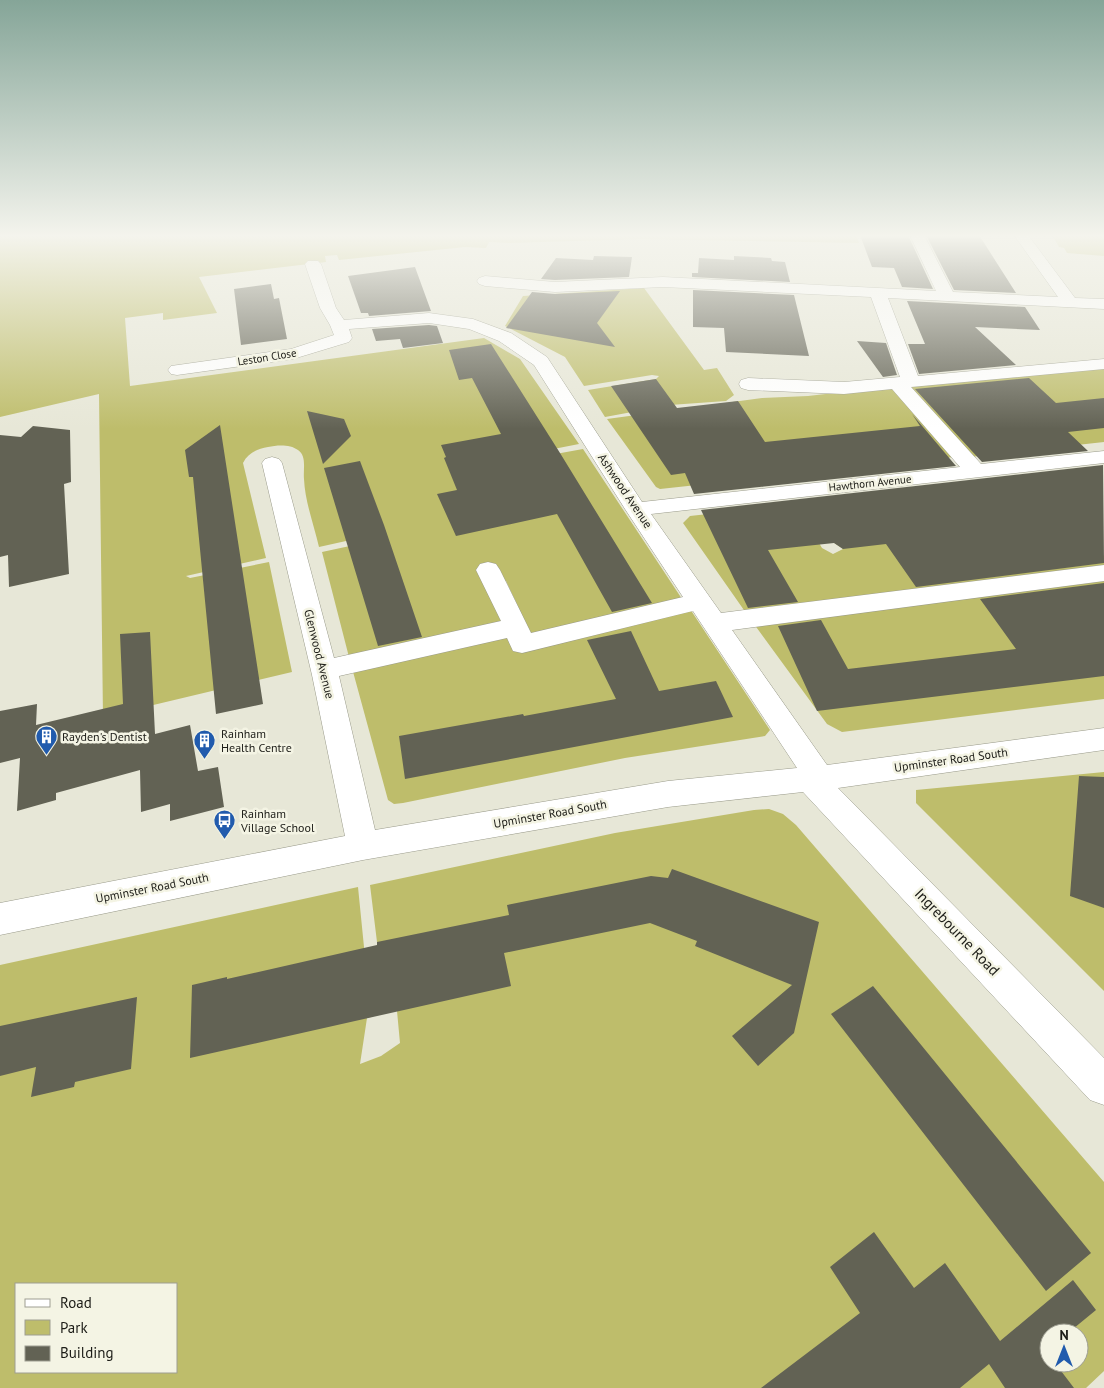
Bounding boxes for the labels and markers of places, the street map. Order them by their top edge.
building icon: Rayden's Dentist [34,725,58,756]
place label: Rainham Health Centre [221,726,292,755]
place label: Rayden's Dentist [62,729,147,744]
building icon: Rainham Health Centre [193,729,217,760]
place label: Rainham Village School [240,806,315,835]
bus stop icon: Rainham Village School [213,809,237,840]

